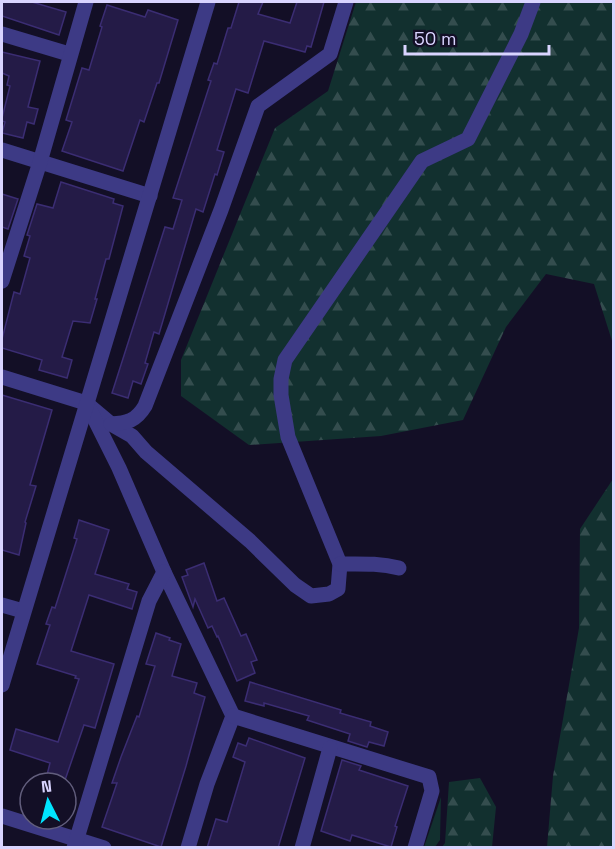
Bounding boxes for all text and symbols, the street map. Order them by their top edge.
scale bar [405,18,549,56]
text: 50 m [414,27,456,50]
north arrow [18,771,78,831]
text: N [40,776,53,798]

